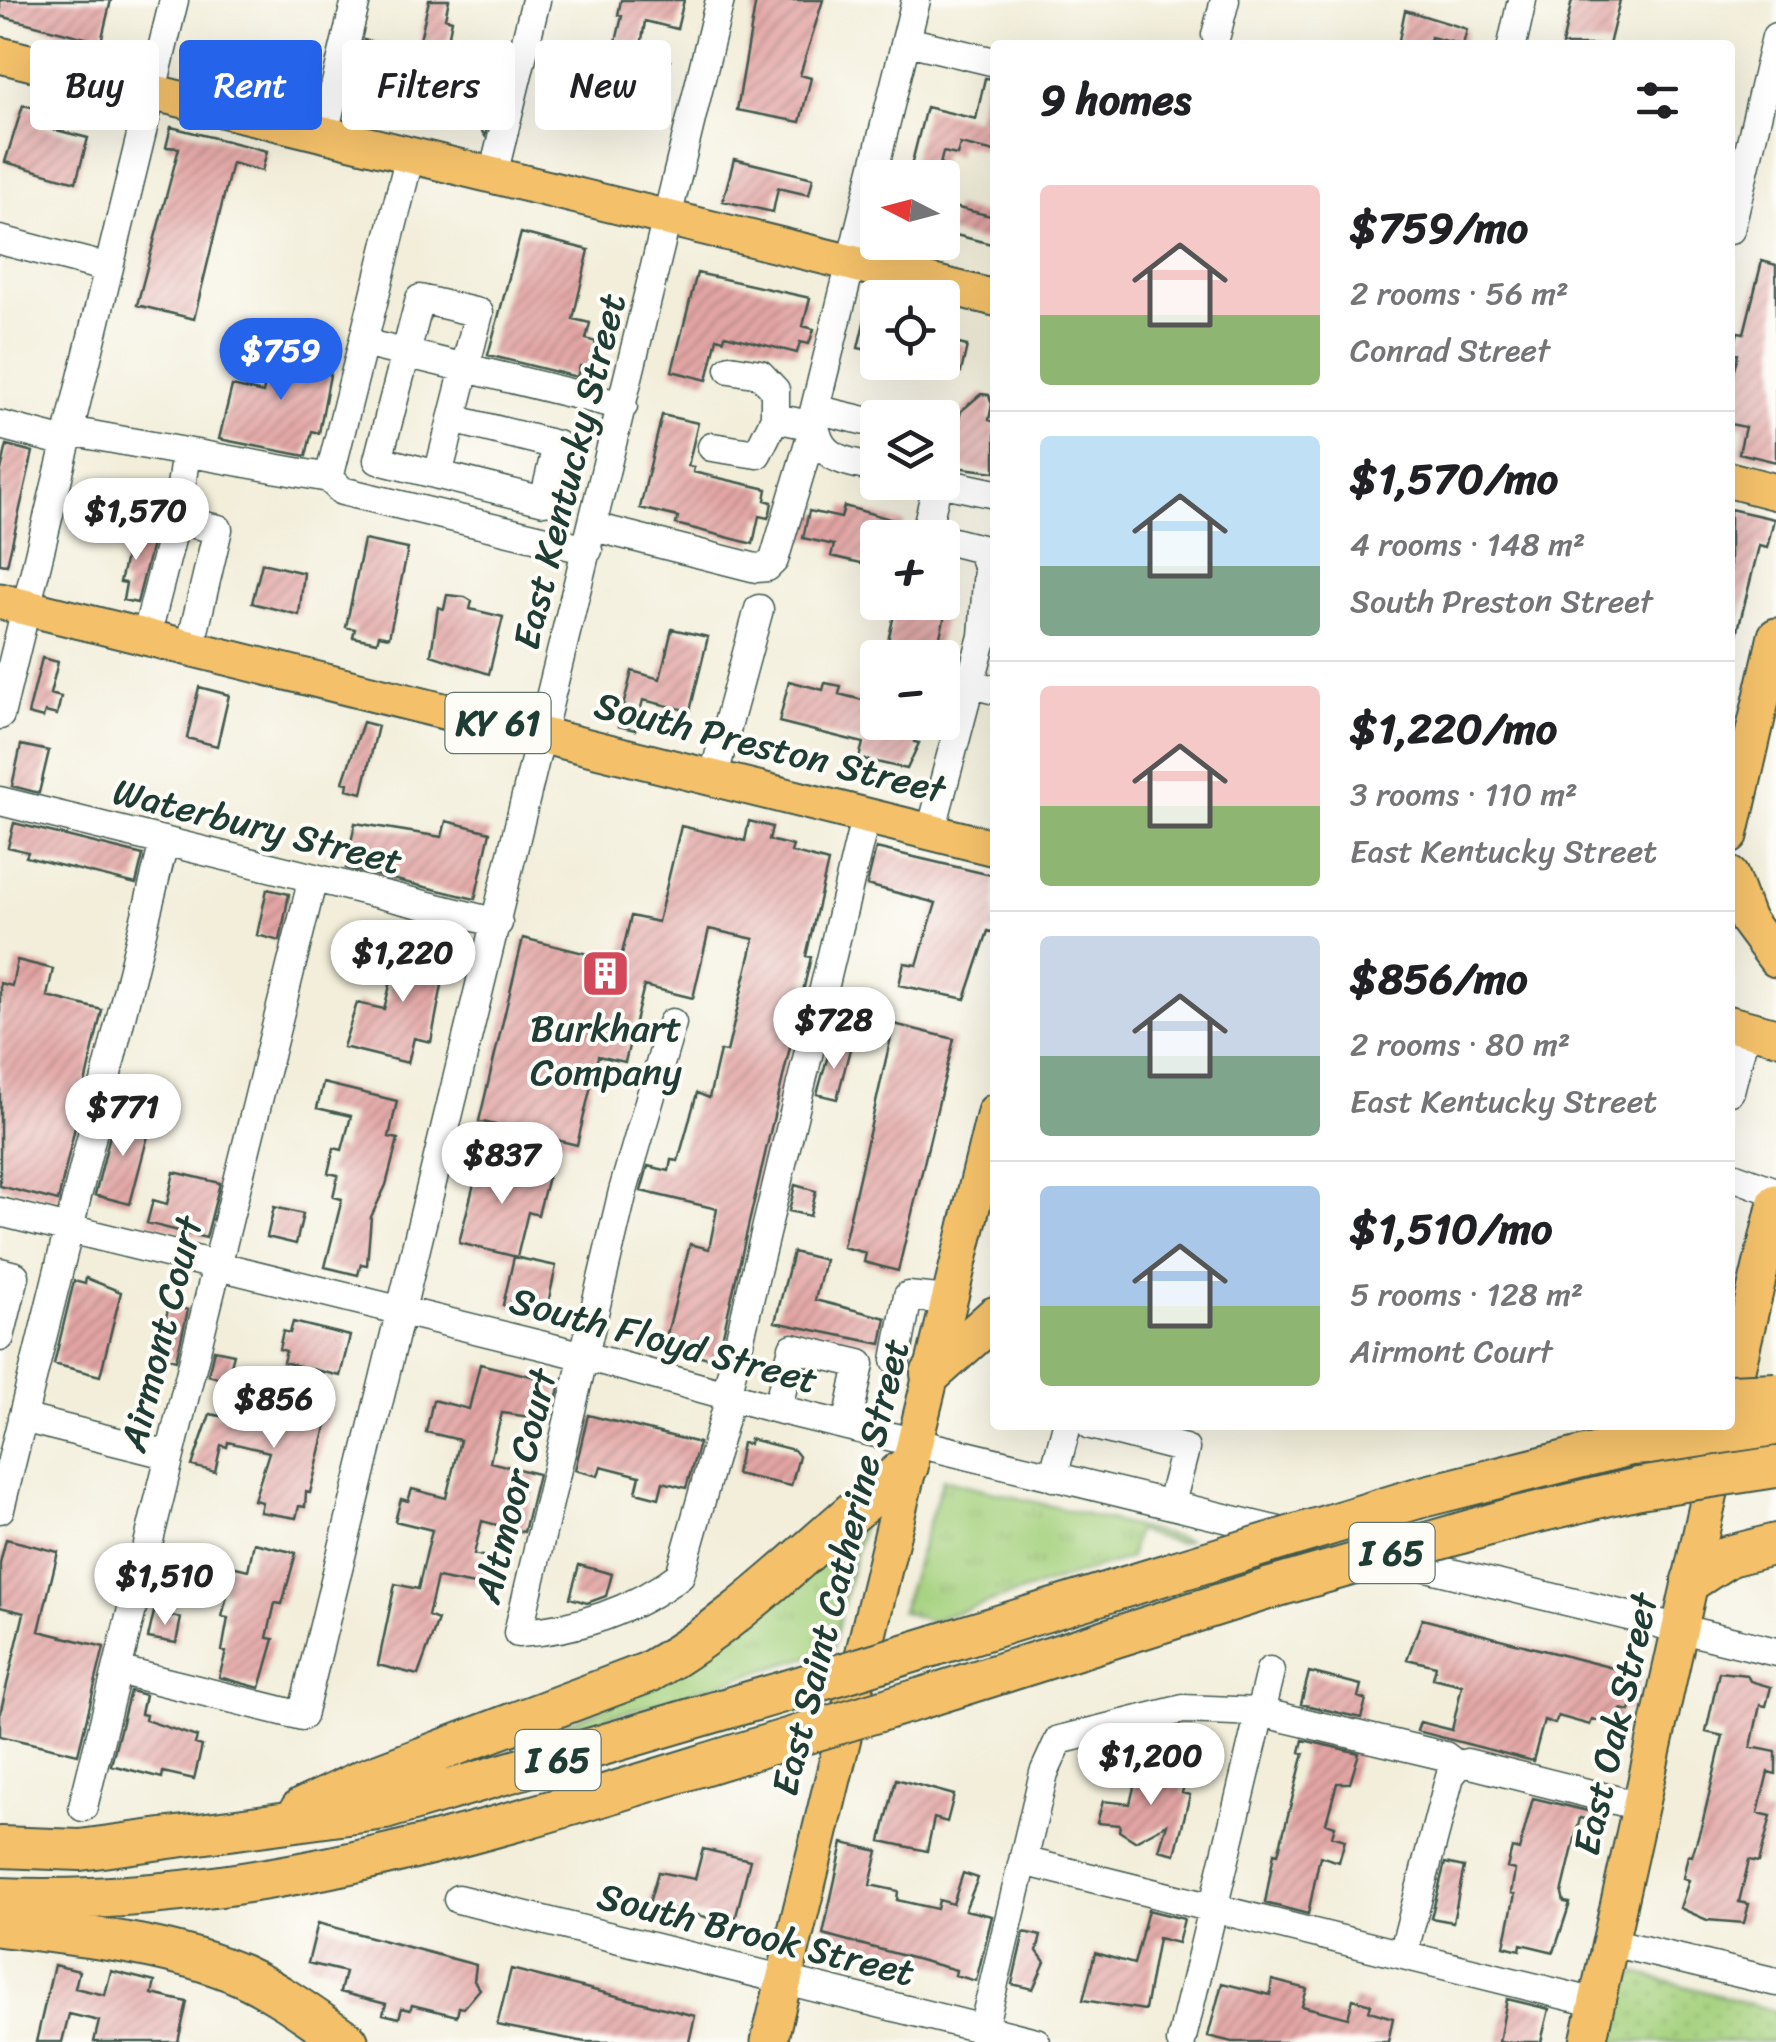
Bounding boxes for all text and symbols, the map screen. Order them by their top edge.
chip: Buy [30,40,159,130]
chip: Rent [179,40,322,130]
chip: Filters [342,40,515,130]
chip: New [535,40,671,130]
text: 9 homes [1040,63,1191,137]
icon: filters [1630,73,1685,128]
north arrow [860,160,960,260]
map controls [860,160,960,740]
text: $759/mo [1350,191,1528,265]
icon: home [1120,225,1240,345]
text: 2 rooms · 56 m² [1350,265,1569,322]
button: locate [860,280,960,380]
street label: East Kentucky Street [493,286,646,656]
pin: $759 [222,318,340,403]
text: $759 [241,322,321,379]
text: Conrad Street [1350,322,1550,379]
button: layers [860,400,960,500]
text: $1,570/mo [1350,442,1558,516]
icon: home [1120,476,1240,596]
pin: $1,570 [55,478,217,563]
text: $1,570 [85,482,187,539]
text: 4 rooms · 148 m² [1350,516,1585,573]
button: + [860,520,960,620]
text: South Preston Street [1350,573,1653,630]
button: − [860,640,960,740]
street label: South Preston Street [587,672,954,824]
text: $1,220/mo [1350,692,1557,766]
road number: KY 61 [446,693,550,753]
icon: home [1120,726,1240,846]
street label: Waterbury Street [106,758,410,895]
text: 3 rooms · 110 m² [1350,766,1578,823]
text: East Kentucky Street [1350,823,1657,880]
pin: $1,220 [322,920,484,1005]
text: $1,220 [352,924,454,981]
text: $856/mo [1350,942,1528,1016]
building icon: Burkhart Company [580,948,632,1000]
icon: home [1120,976,1240,1096]
pin: $728 [775,987,893,1072]
text: $728 [795,991,873,1048]
place label: Burkhart Company [530,995,682,1106]
text: 2 rooms · 80 m² [1350,1016,1570,1073]
text: East Kentucky Street [1350,1073,1657,1130]
pin: $771 [64,1074,182,1159]
text: $771 [87,1078,159,1135]
pin: $837 [443,1122,561,1207]
text: $837 [464,1126,540,1183]
text: $1,510/mo [1350,1192,1552,1266]
street label: Airmont Court [100,1208,223,1460]
icon: home [1120,1226,1240,1346]
text: 5 rooms · 128 m² [1350,1266,1583,1323]
street label: South Floyd Street [502,1267,826,1414]
text: Airmont Court [1350,1323,1552,1380]
street label: East Saint Catherine Street [751,1332,930,1803]
street label: Altmoor Court [454,1360,577,1611]
pin: $856 [215,1366,333,1451]
text: $856 [235,1370,313,1427]
road number: I 65 [1350,1523,1434,1583]
pin: $1,510 [84,1543,246,1628]
text: $1,510 [116,1547,214,1604]
street label: East Oak Street [1553,1585,1679,1862]
pin: $1,200 [1070,1723,1232,1808]
text: $1,200 [1100,1727,1202,1784]
road number: I 65 [516,1730,600,1790]
street label: South Brook Street [590,1863,922,2006]

